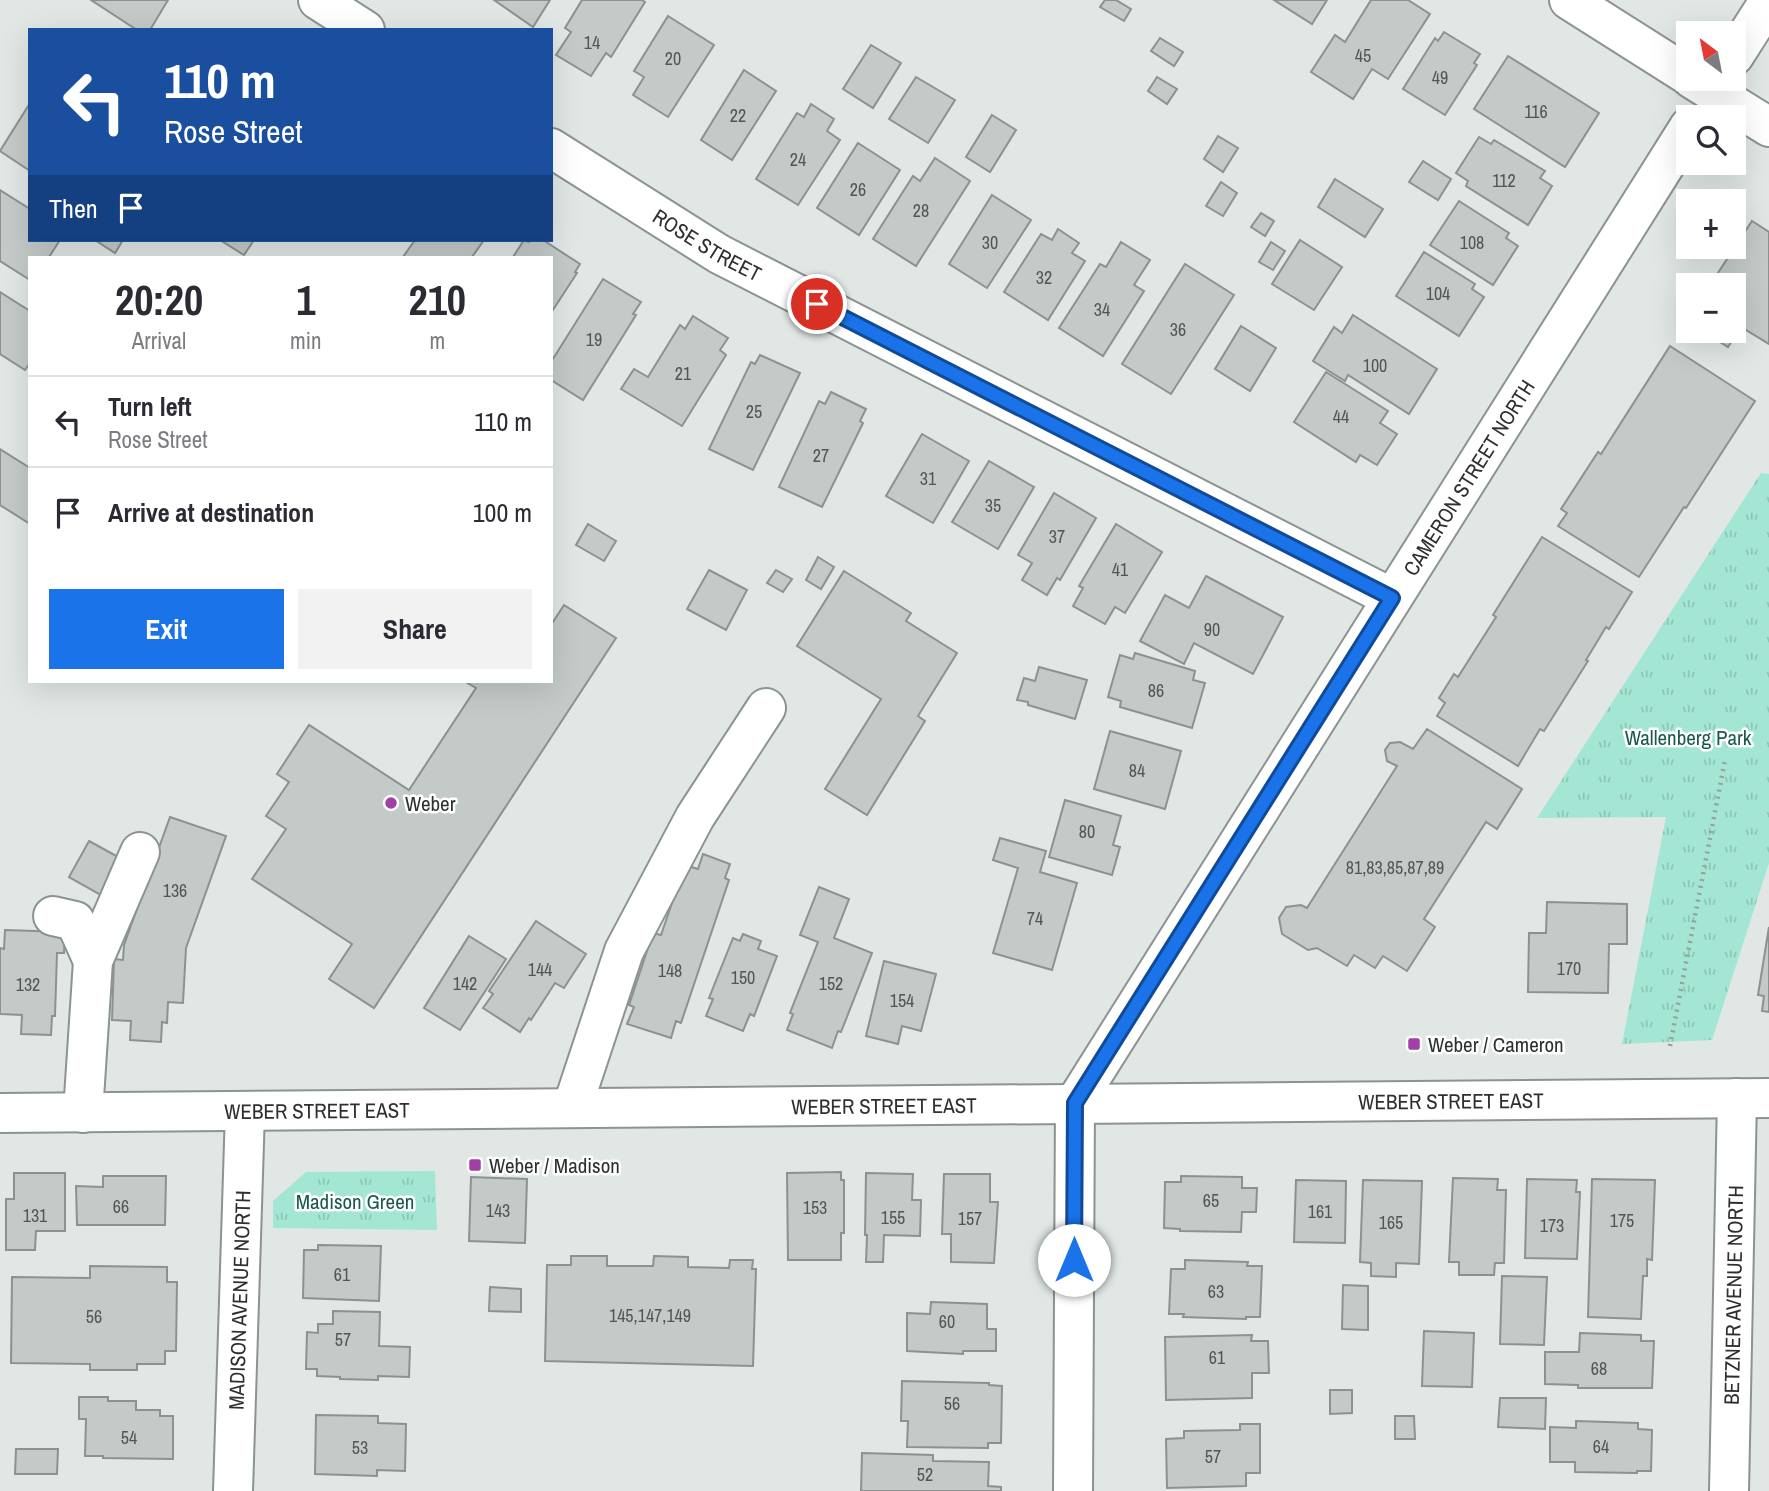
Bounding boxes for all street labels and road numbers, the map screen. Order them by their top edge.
street label: ROSE STREET [647,201,767,288]
street label: CAMERON STREET NORTH [1396,374,1541,581]
street label: WEBER STREET EAST [1358,1085,1544,1116]
street label: WEBER STREET EAST [791,1090,977,1121]
street label: WEBER STREET EAST [224,1095,410,1126]
street label: BETZNER AVENUE NORTH [1716,1185,1750,1405]
street label: MADISON AVENUE NORTH [221,1190,257,1410]

